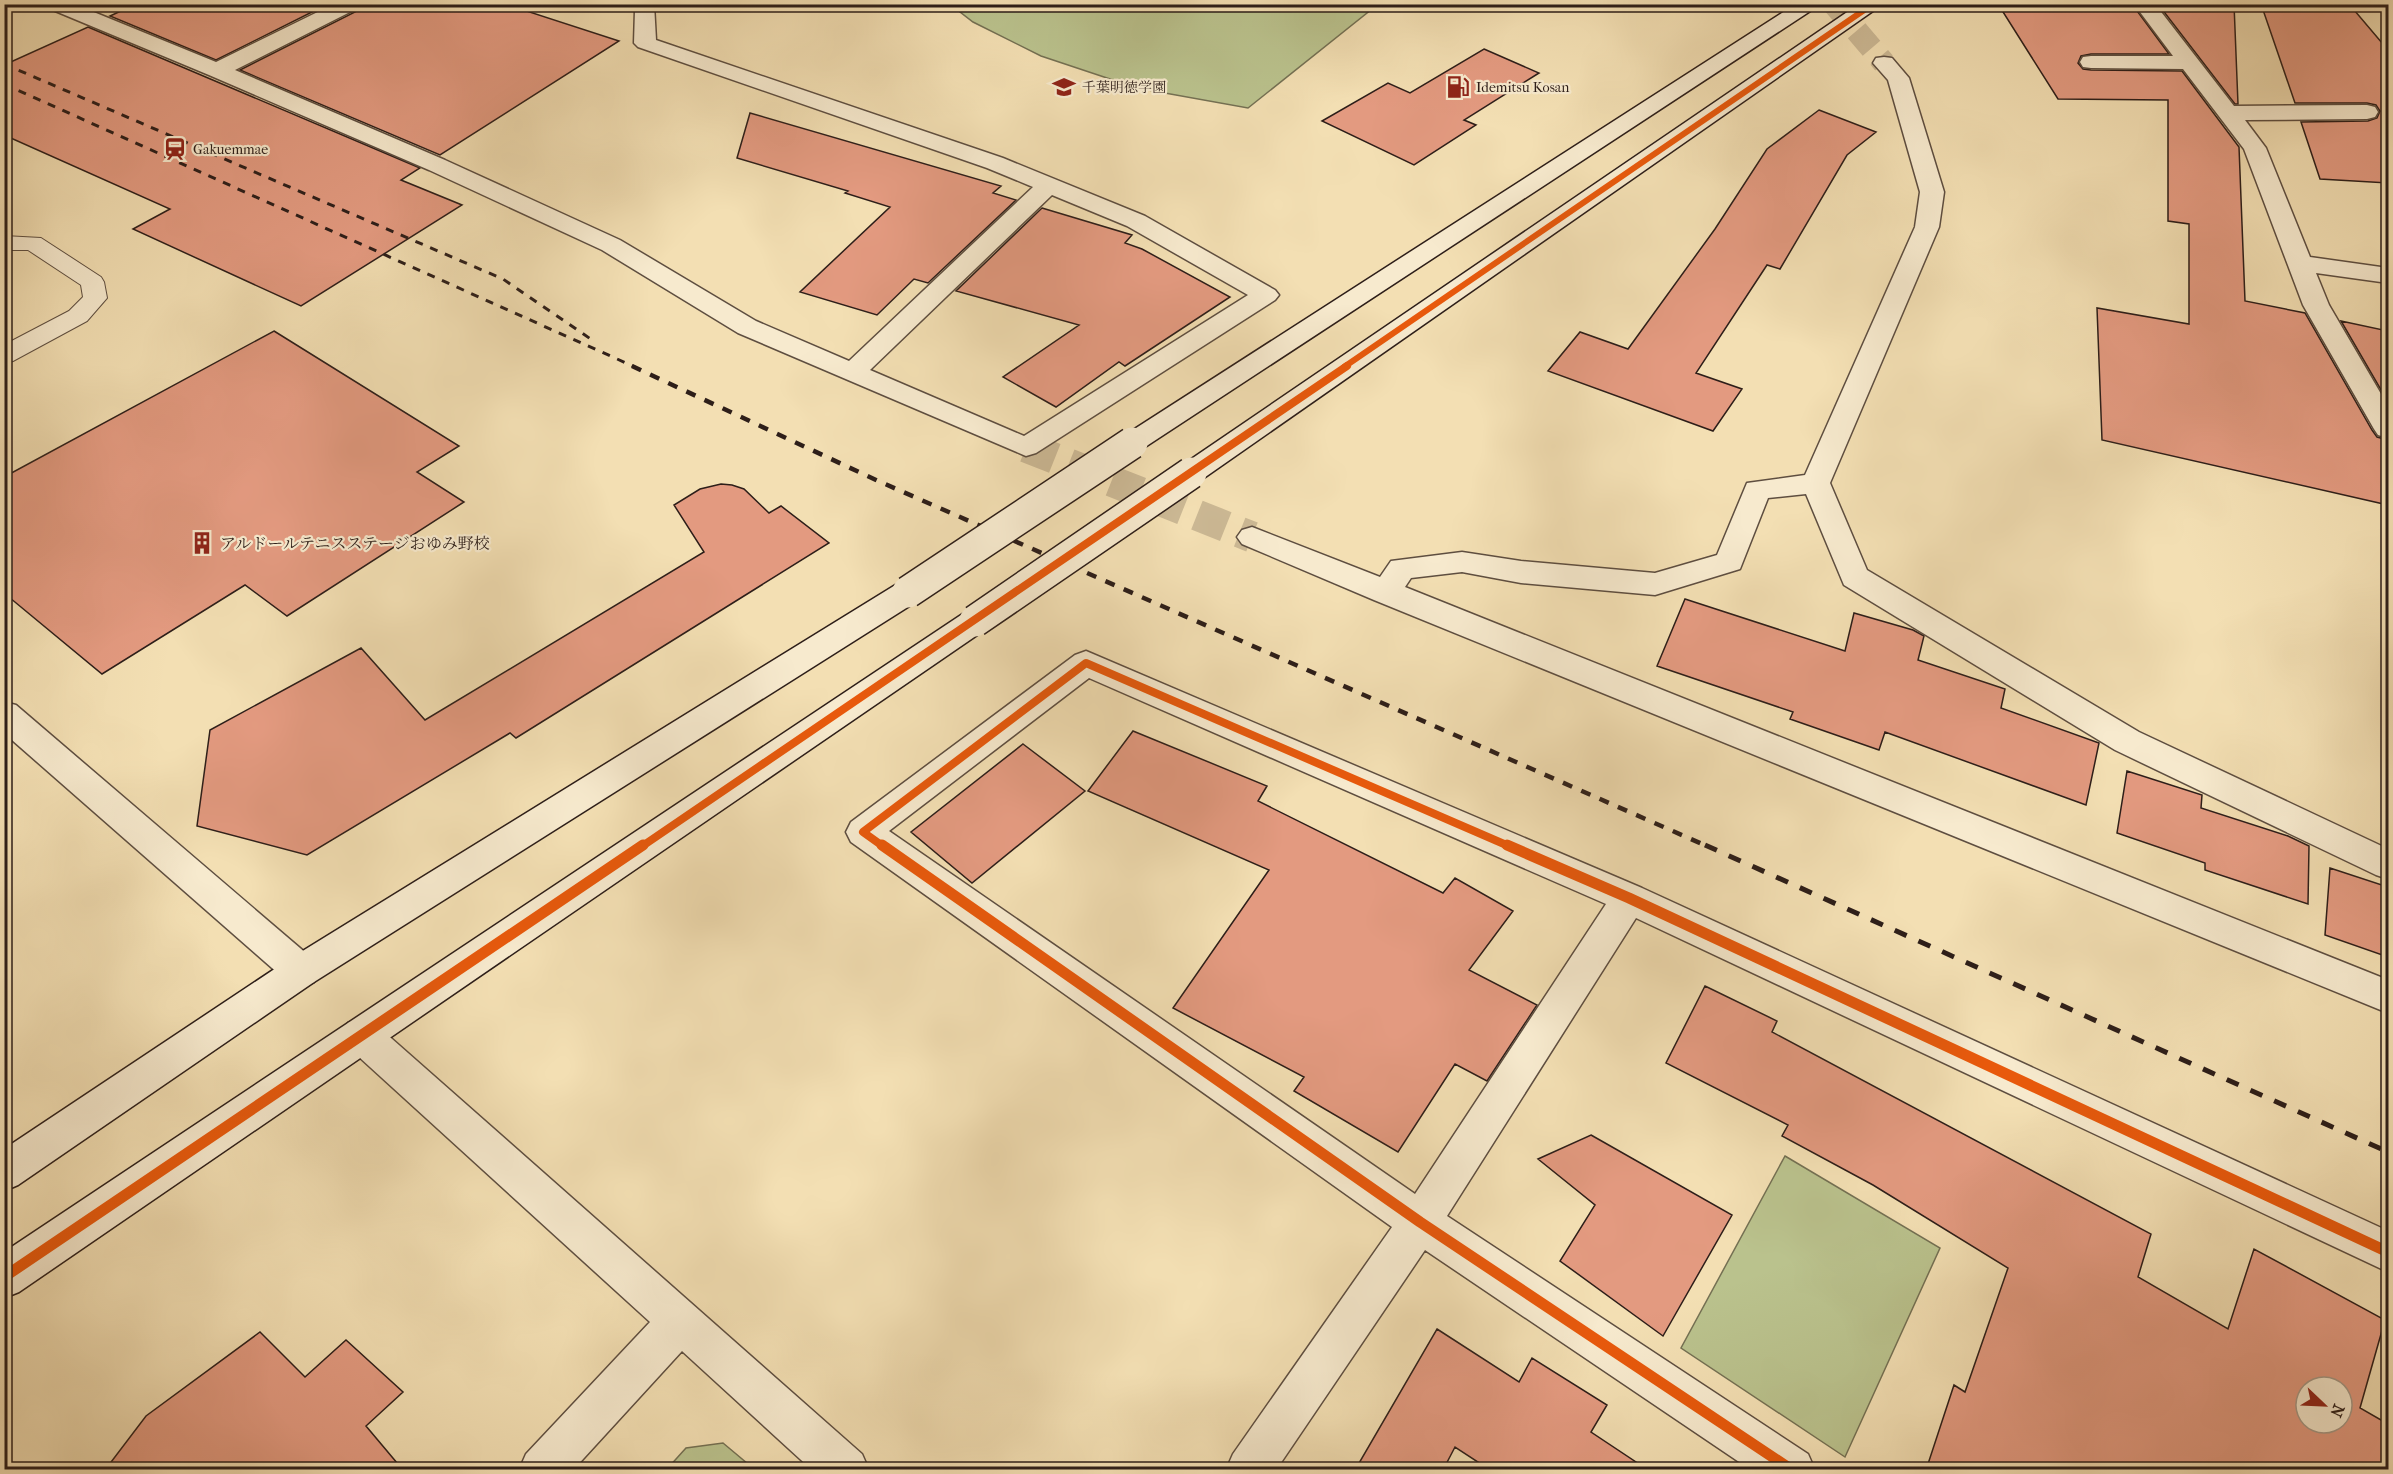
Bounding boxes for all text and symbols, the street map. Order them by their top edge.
school or university icon: 千葉明徳学園 [1051,74,1077,100]
fuel station icon: Idemitsu Kosan [1445,74,1471,100]
place label: 千葉明徳学園 [1082,79,1166,96]
place label: Idemitsu Kosan [1476,79,1569,96]
station icon: Gakuemmae [162,136,188,162]
place label: Gakuemmae [193,141,268,158]
building icon: アルドールテニスステージおゆみ野校 [189,530,215,556]
place label: アルドールテニスステージおゆみ野校 [220,534,490,553]
north arrow [2294,1375,2354,1435]
text: N [2326,1401,2348,1421]

